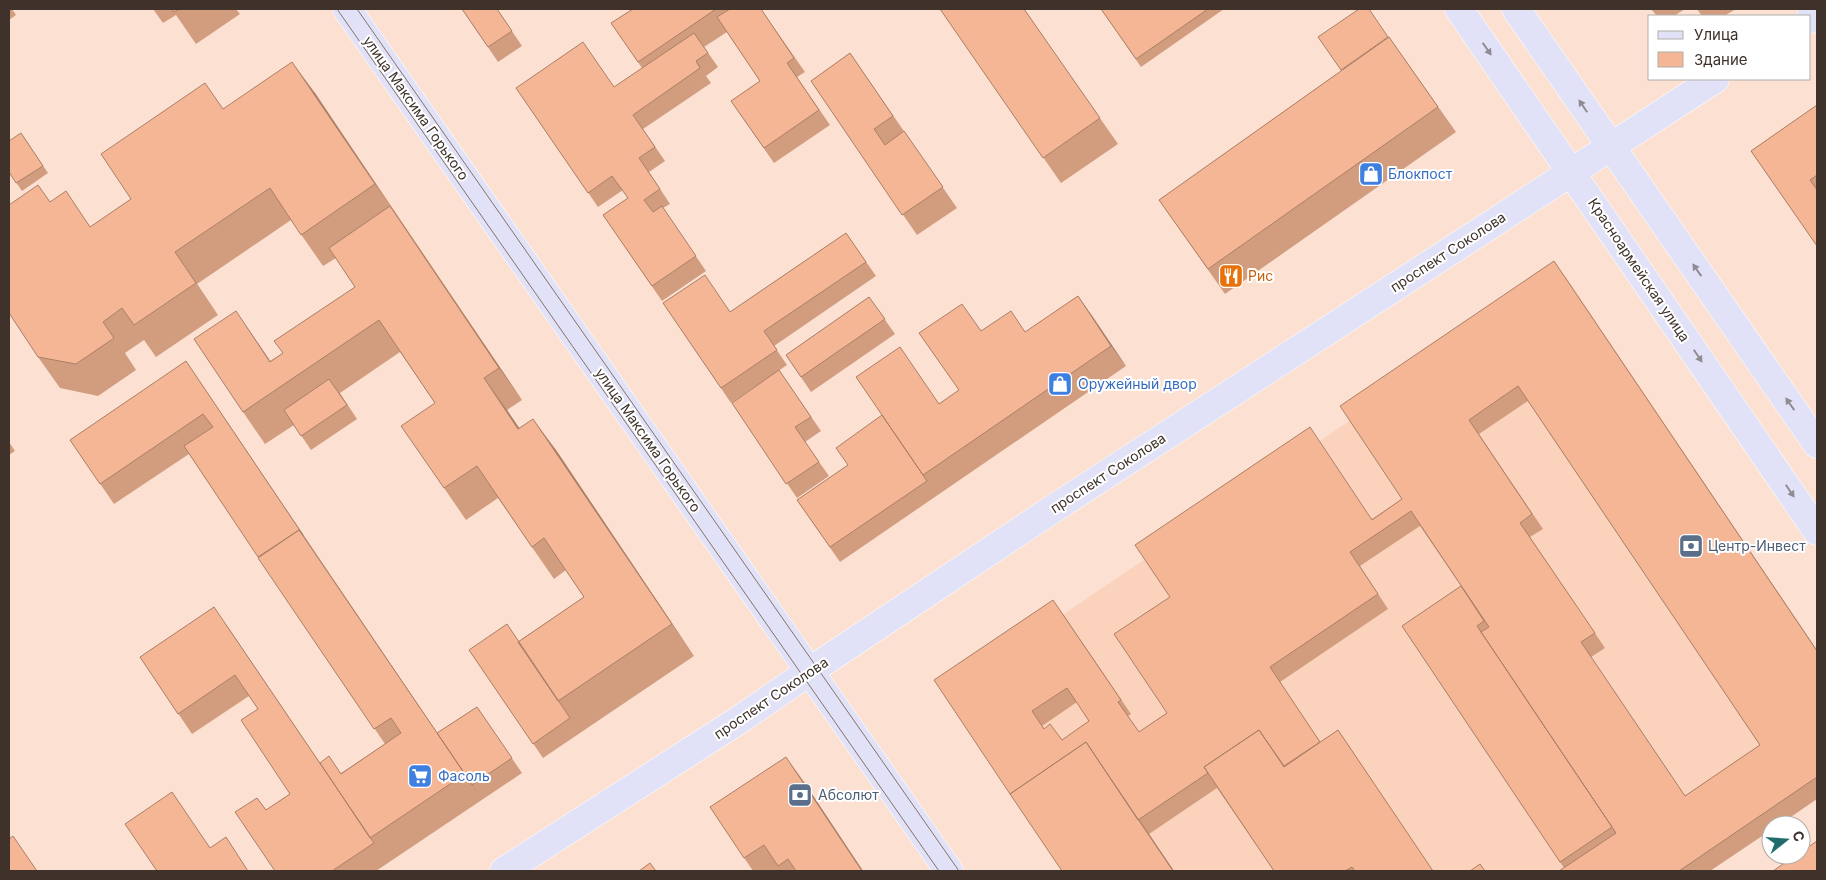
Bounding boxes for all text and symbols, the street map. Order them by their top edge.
legend [1648,15,1811,80]
text: Улица [1694,25,1738,44]
street label: улица Максима Горького [360,32,473,183]
one-way arrow [1482,42,1492,56]
text: Здание [1694,50,1748,69]
one-way arrow [1578,99,1588,113]
shop icon: Блокпост [1358,161,1384,187]
place label: Блокпост [1388,165,1453,182]
street label: Красноармейская улица [1585,195,1694,345]
street label: проспект Соколова [1387,208,1509,295]
restaurant icon: Рис [1218,263,1244,289]
one-way arrow [1692,263,1702,277]
place label: Рис [1248,267,1273,284]
one-way arrow [1693,350,1703,363]
street label: улица Максима Горького [592,364,705,515]
shop icon: Оружейный двор [1047,371,1073,397]
place label: Оружейный двор [1078,375,1197,392]
one-way arrow [1785,397,1795,411]
street label: проспект Соколова [1047,429,1169,516]
one-way arrow [1785,484,1795,497]
bank icon: Центр-Инвест [1678,533,1704,559]
place label: Центр-Инвест [1708,537,1806,554]
street label: проспект Соколова [710,653,831,742]
supermarket icon: Фасоль [407,763,433,789]
place label: Фасоль [438,767,490,784]
bank icon: Абсолют [787,782,813,808]
place label: Абсолют [818,786,879,803]
north arrow [1761,815,1811,865]
text: С [1789,829,1809,843]

